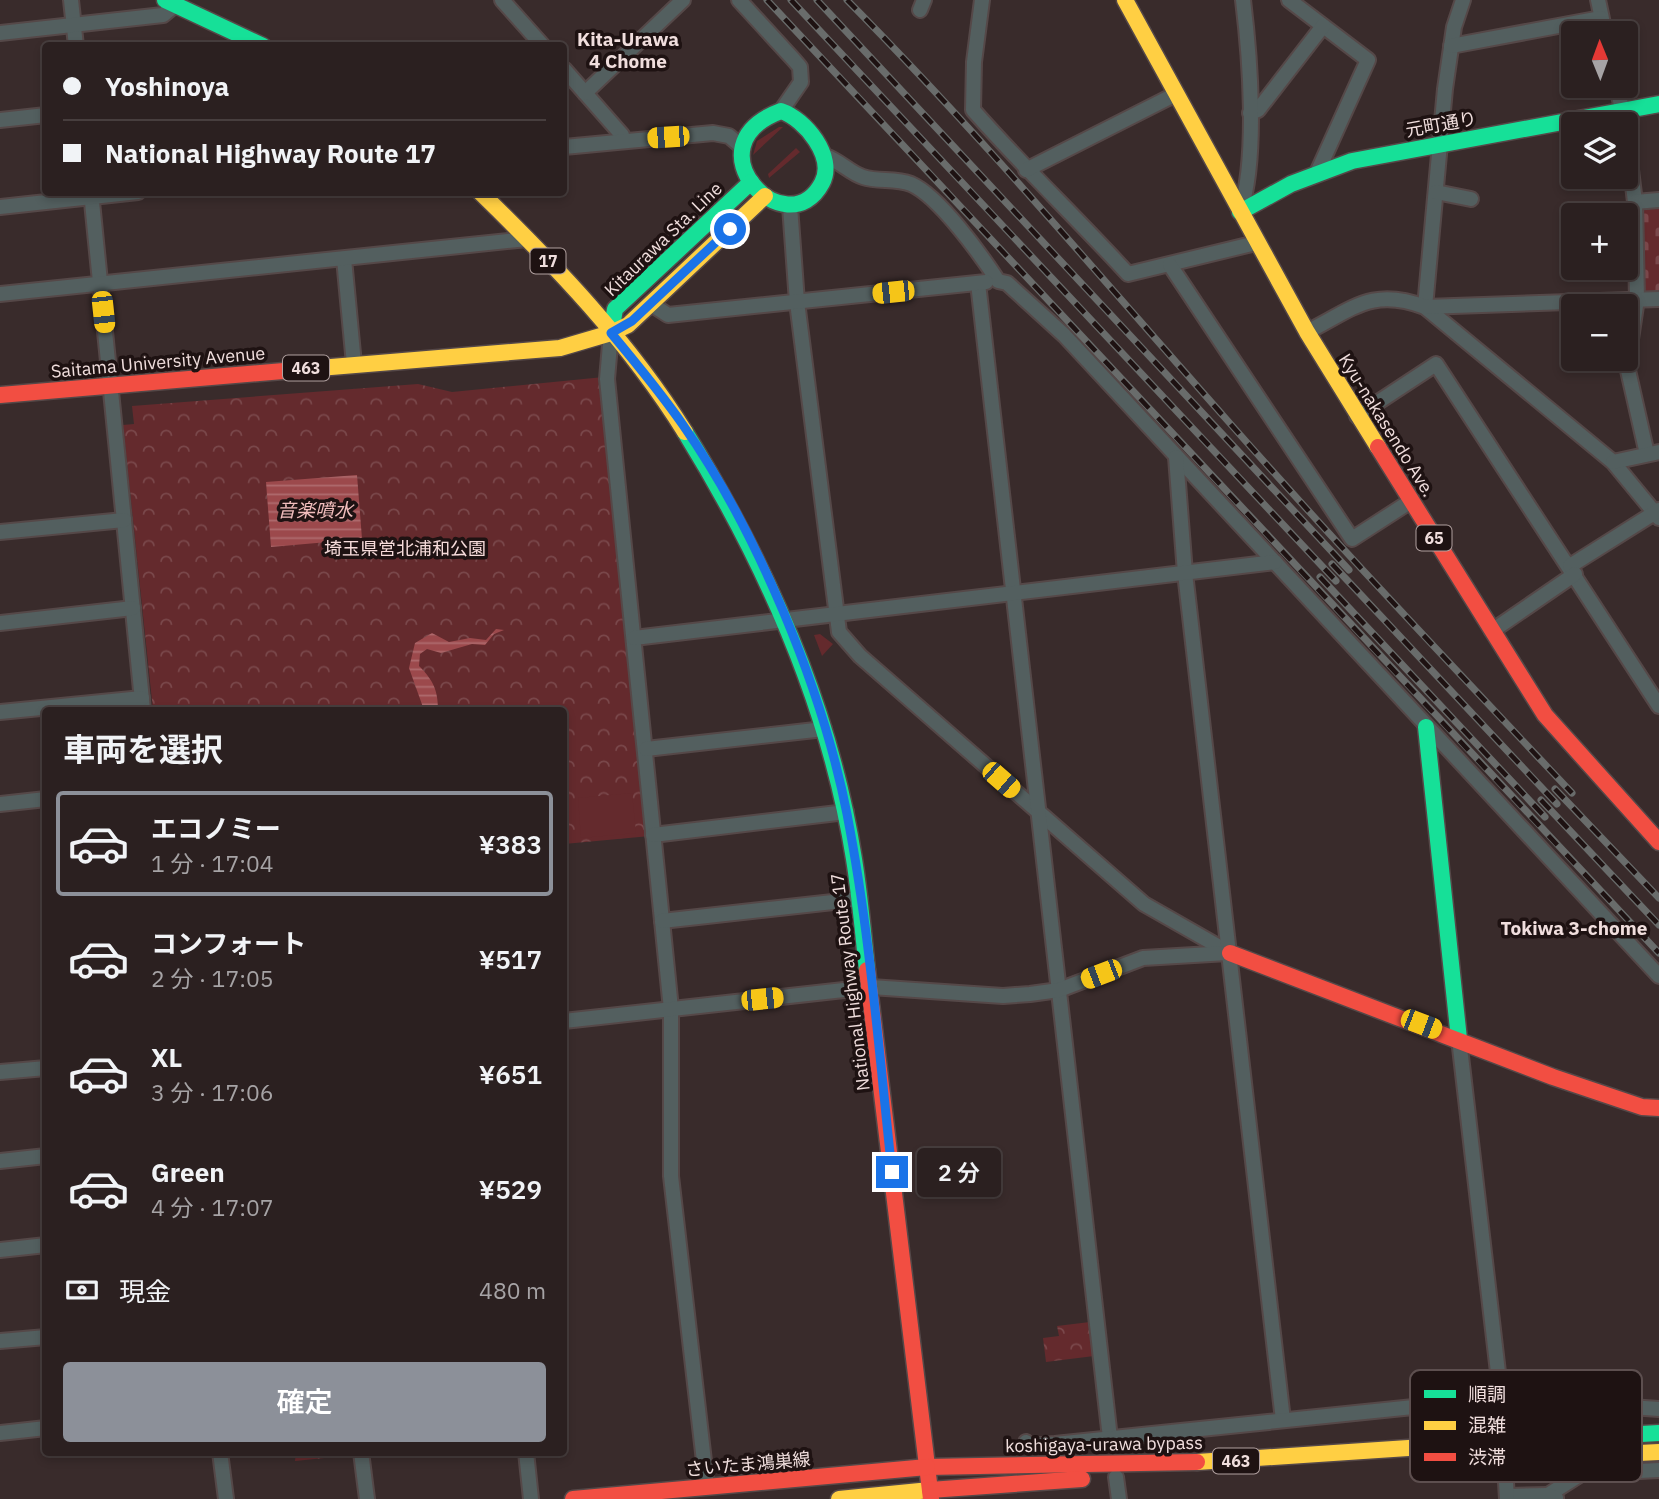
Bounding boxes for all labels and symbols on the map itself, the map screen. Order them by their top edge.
north arrow [1561,21,1638,98]
district label: Kita-Urawa 4 Chome [577,27,679,73]
street label: 元町通り [1404,106,1478,142]
car [647,125,690,149]
street label: Kitaurawa Sta. Line [599,177,727,301]
route start [714,213,746,245]
road number: 17 [530,248,566,274]
car [872,279,915,305]
car [91,290,116,334]
street label: Saitama University Avenue [50,341,266,383]
street label: Kyu-nakasendo Ave. [1334,349,1440,501]
road number: 463 [283,356,329,380]
water label: 音楽噴水 [277,498,355,522]
road number: 65 [1416,526,1452,551]
park label: 埼玉県営北浦和公園 [324,537,486,560]
car [979,758,1024,802]
street label: National Highway Route 17 [825,872,875,1092]
district label: Tokiwa 3-chome [1501,916,1647,940]
car [1078,957,1125,991]
car [741,986,784,1012]
car [1398,1007,1445,1041]
callout: 2 分 [917,1148,1001,1196]
route end [876,1156,908,1188]
legend [1410,1370,1642,1482]
text: 順調 [1468,1382,1506,1406]
text: 混雑 [1468,1413,1506,1437]
street label: koshigaya-urawa bypass [1005,1431,1203,1457]
text: 渋滞 [1468,1445,1506,1469]
street label: さいたま鴻巣線 [685,1447,811,1481]
road number: 463 [1213,1448,1259,1474]

